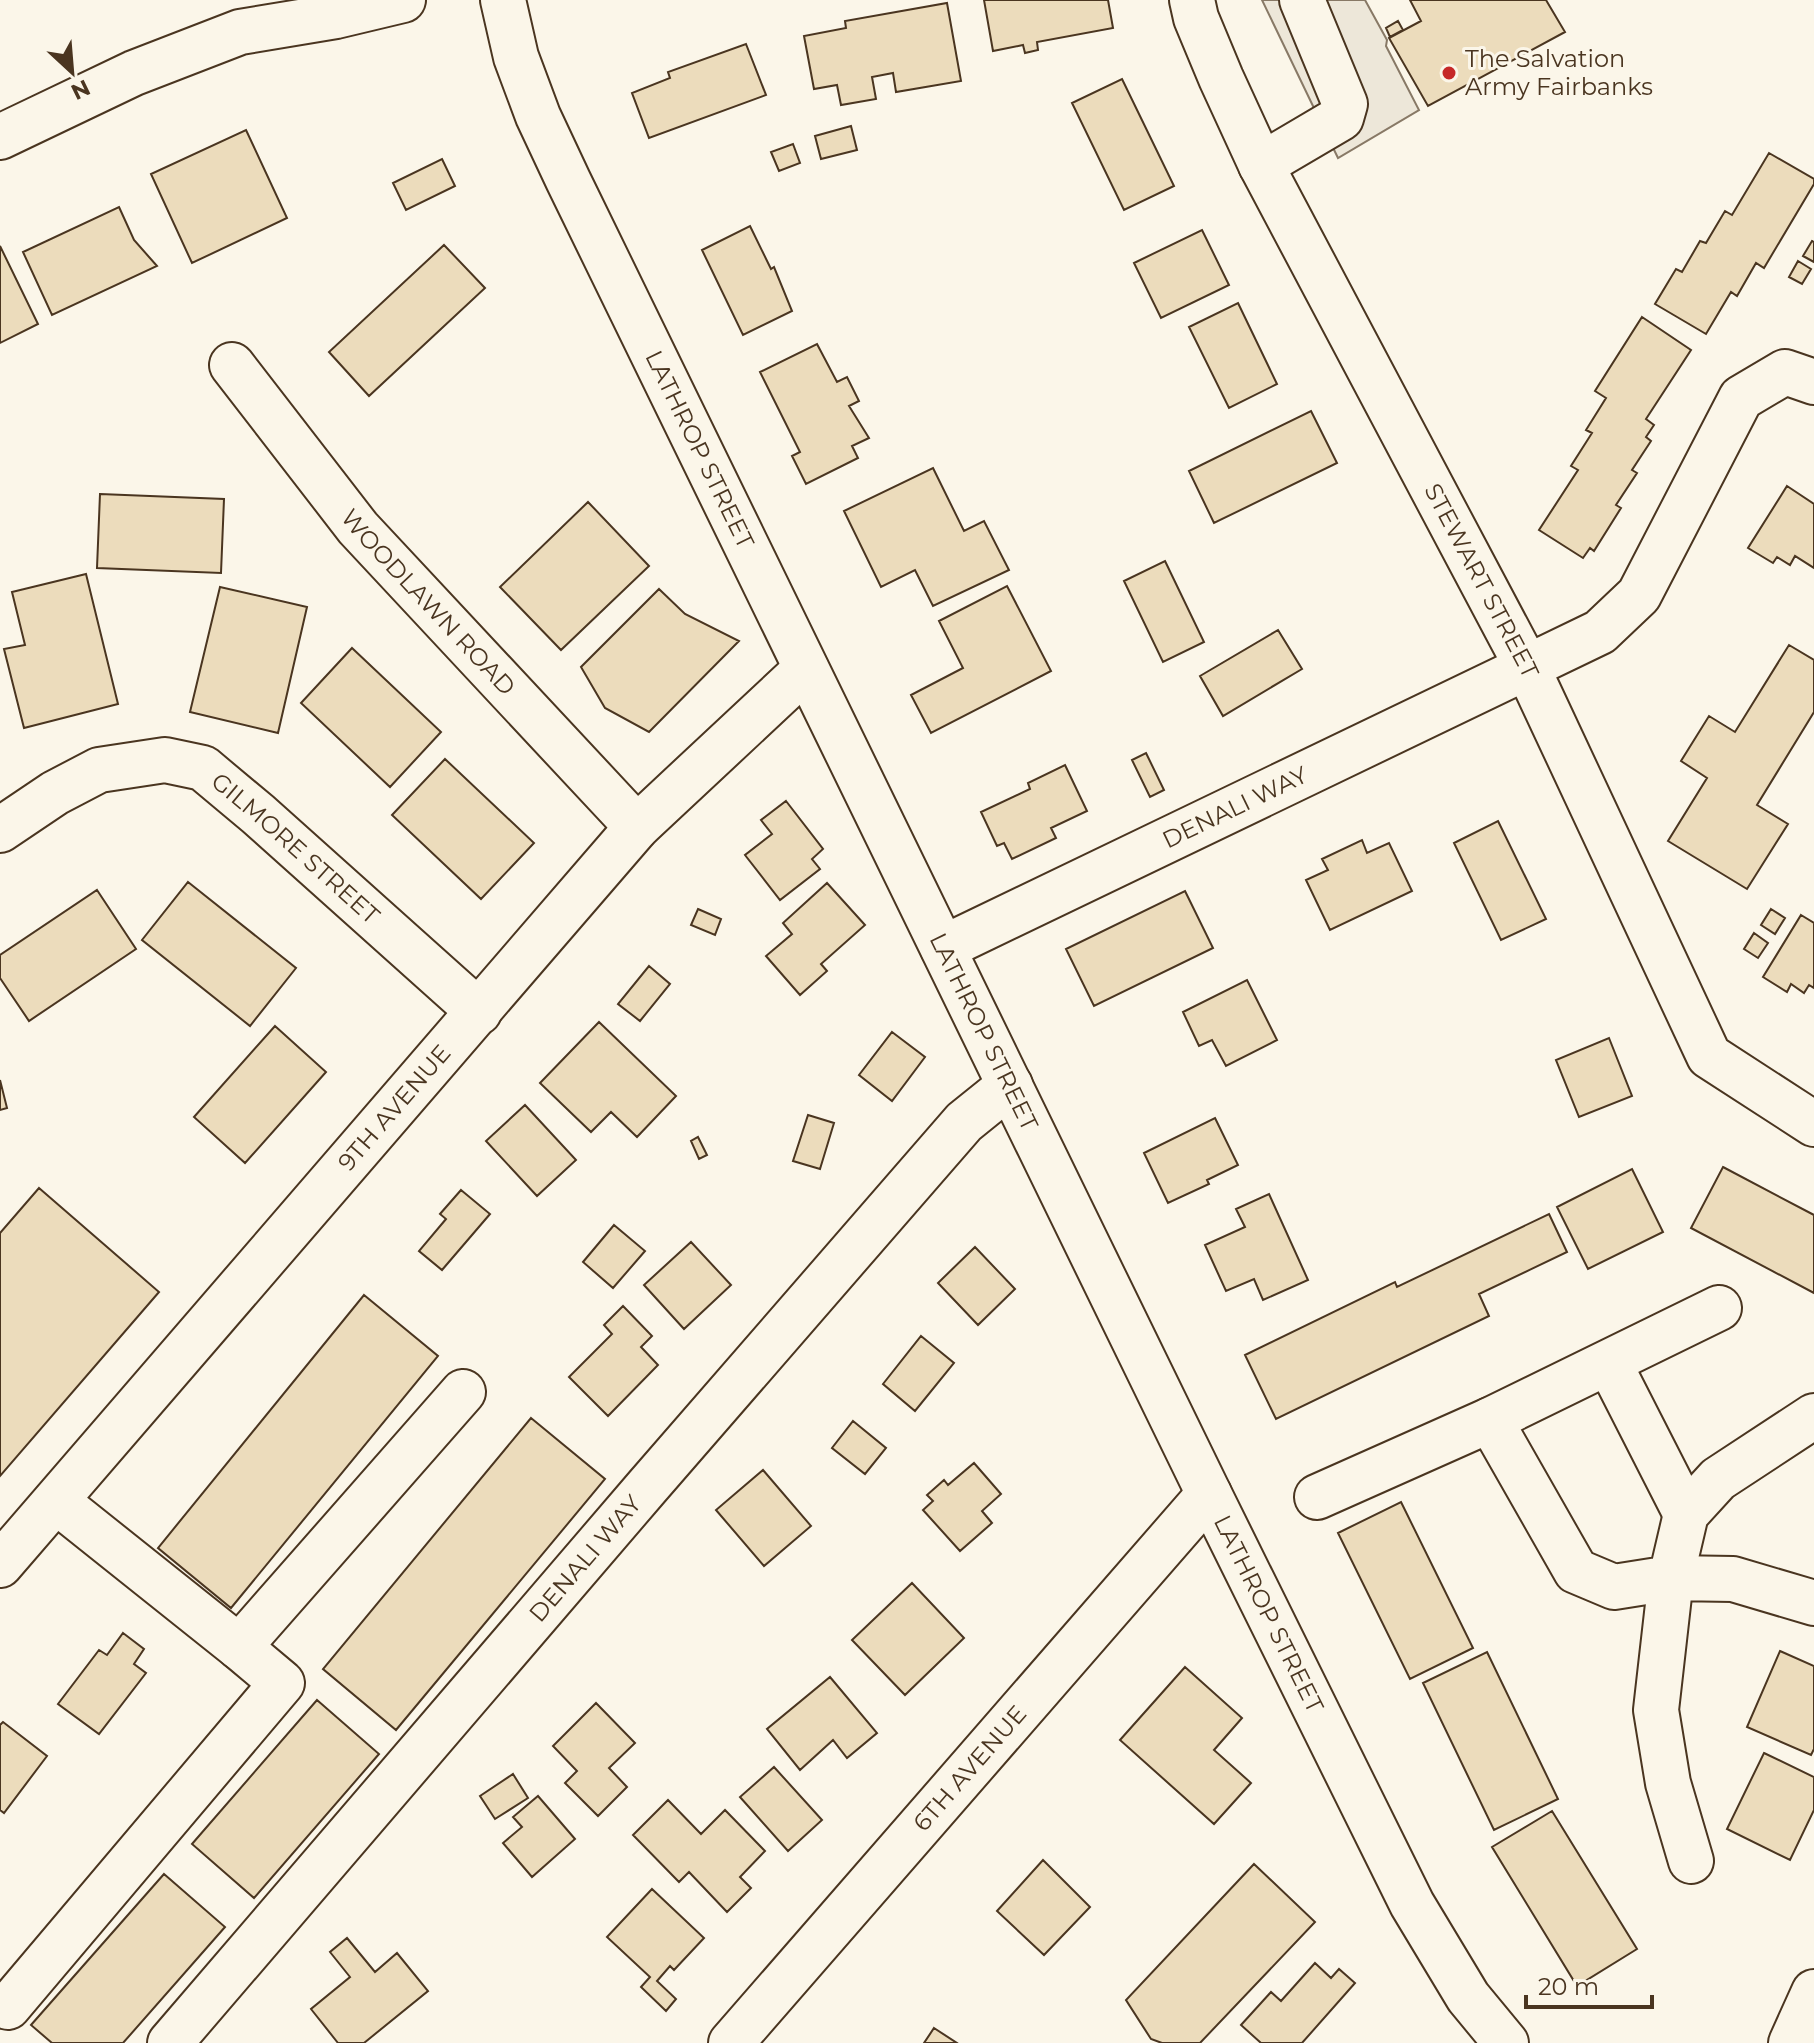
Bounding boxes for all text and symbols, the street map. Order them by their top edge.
north arrow [32,32,112,112]
place label: The Salvation Army Fairbanks [1465,44,1653,101]
marker: The Salvation Army Fairbanks [1440,64,1458,82]
text: N [67,73,94,106]
street label: LATHROP STREET [639,346,761,553]
street label: STEWART STREET [1419,479,1545,683]
street label: WOODLAWN ROAD [335,503,522,701]
street label: DENALI WAY [1158,760,1313,854]
street label: GILMORE STREET [206,766,386,930]
street label: LATHROP STREET [924,928,1045,1136]
street label: 9TH AVENUE [332,1038,457,1176]
street label: DENALI WAY [523,1489,648,1628]
street label: LATHROP STREET [1208,1510,1330,1717]
street label: 6TH AVENUE [907,1699,1032,1837]
scale bar [1526,1959,1652,2009]
text: 20 m [1538,1972,1599,2001]

